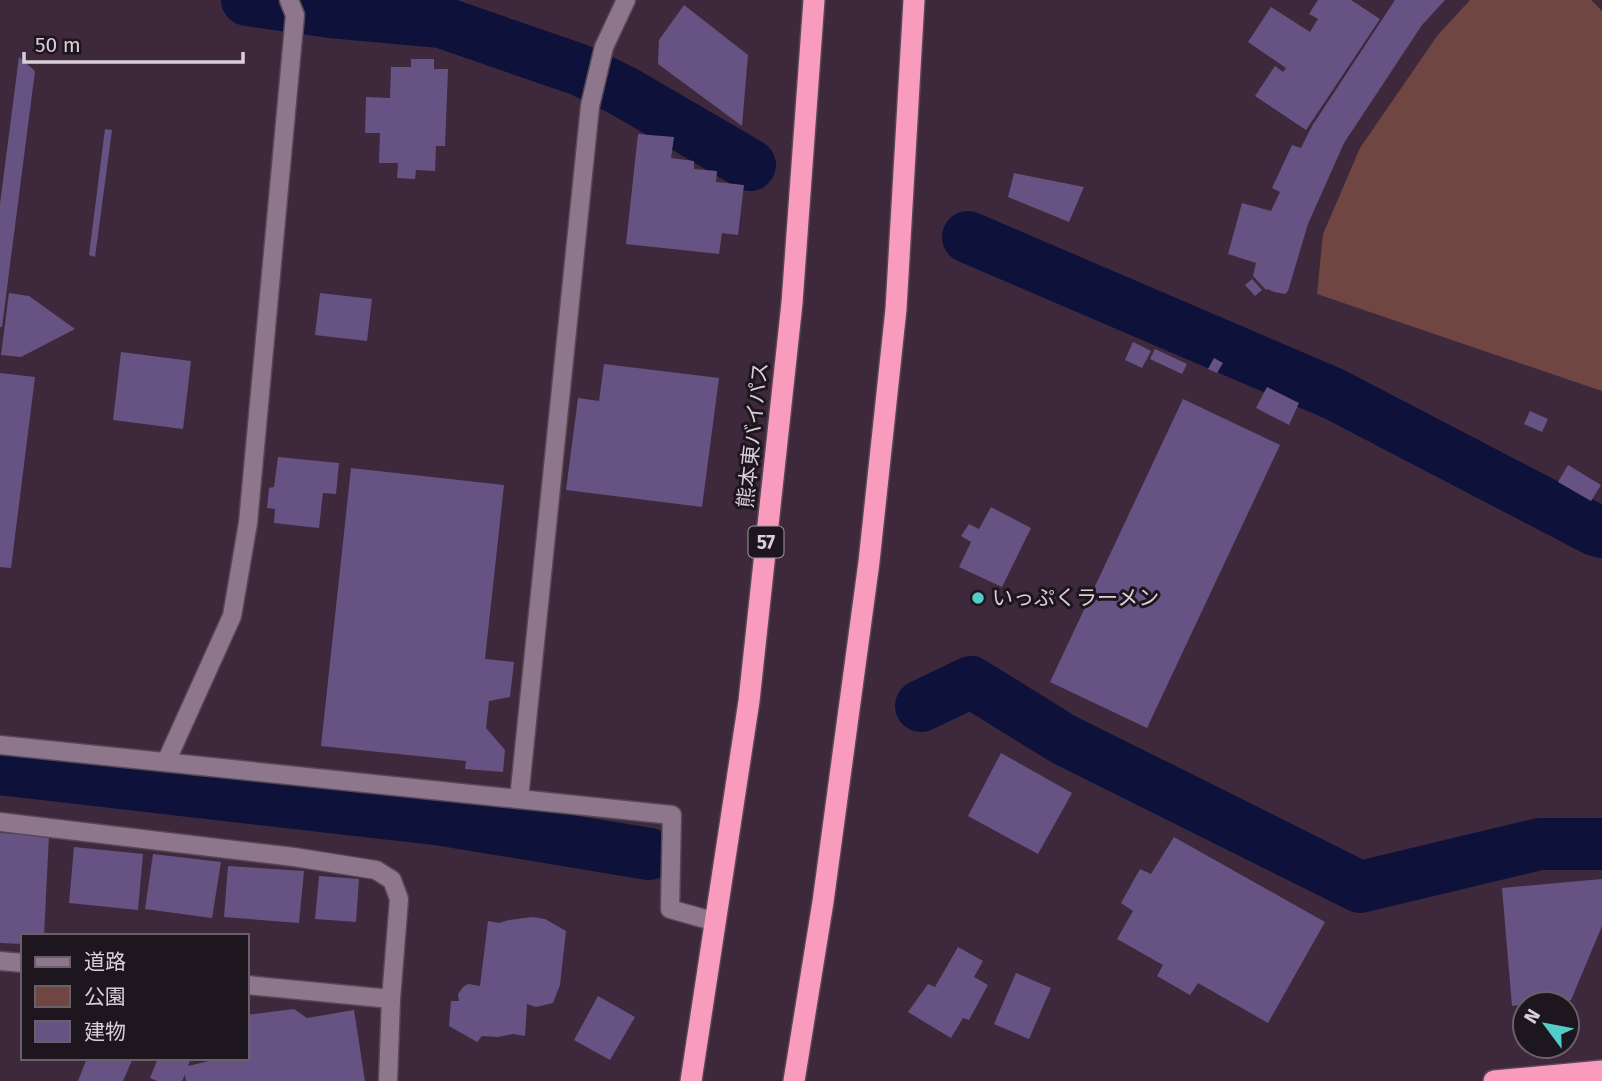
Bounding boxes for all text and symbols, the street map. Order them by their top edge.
scale bar [24,21,243,65]
text: 50 m [35,32,81,58]
street label: 熊本東バイパス [732,361,774,509]
road number: 57 [748,526,784,558]
place label: いっぷくラーメン [992,585,1159,611]
marker: いっぷくラーメン [970,590,986,606]
legend [21,934,248,1060]
text: 道路 [84,949,126,975]
text: 公園 [84,984,126,1010]
north arrow [1511,990,1581,1060]
text: N [1519,1005,1545,1028]
text: 建物 [84,1019,126,1045]

